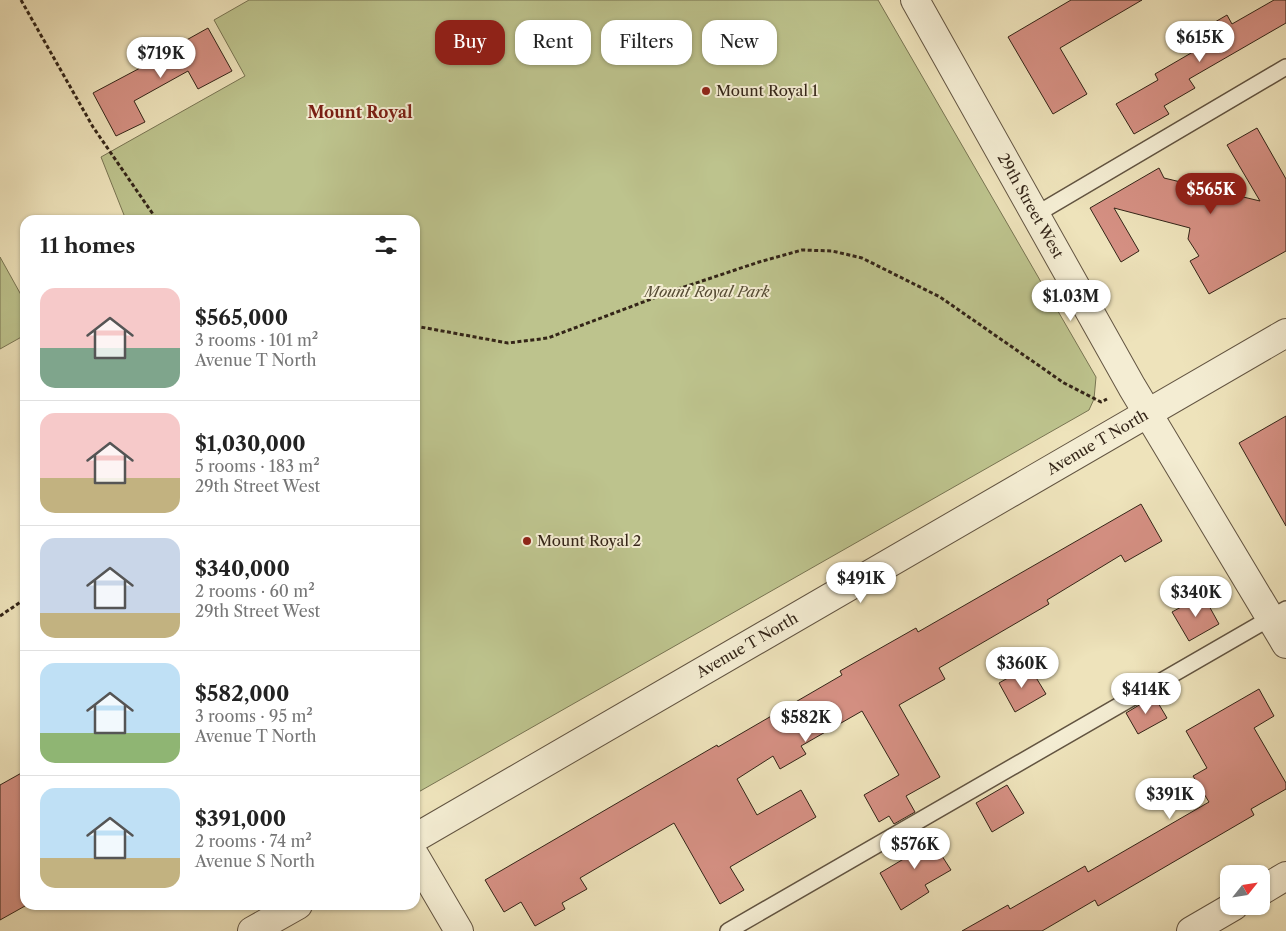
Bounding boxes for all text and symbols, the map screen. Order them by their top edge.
chip: Buy [435,20,505,65]
chip: Rent [515,20,591,65]
chip: Filters [601,20,692,65]
chip: New [702,20,777,65]
pin: $615K [1165,20,1235,63]
text: $615K [1176,27,1224,47]
pin: $719K [126,36,196,79]
text: $719K [138,43,184,63]
place label: Mount Royal 1 [716,81,819,100]
marker: Mount Royal 1 [700,85,712,97]
district label: Mount Royal [307,102,413,122]
street label: 29th Street West [994,150,1068,262]
pin: $565K [1176,172,1246,215]
text: $565K [1187,179,1235,199]
icon: filters [372,231,400,259]
text: 11 homes [40,233,135,258]
pin: $1.03M [1030,280,1112,322]
park label: Mount Royal Park [642,282,770,301]
text: $1.03M [1043,286,1099,306]
text: $565,000 [195,305,288,330]
icon: home [80,308,140,368]
text: 3 rooms · 101 m² [195,330,318,350]
text: Avenue T North [195,350,317,370]
street label: Avenue T North [1042,405,1152,479]
text: $1,030,000 [195,431,306,456]
icon: home [80,433,140,493]
text: 5 rooms · 183 m² [195,456,320,476]
text: 29th Street West [195,476,320,496]
place label: Mount Royal 2 [537,531,641,550]
marker: Mount Royal 2 [521,535,533,547]
text: $340,000 [195,556,290,581]
icon: home [80,558,140,618]
pin: $491K [826,562,896,604]
text: $491K [837,568,885,588]
pin: $340K [1161,576,1231,618]
text: 2 rooms · 60 m² [195,581,315,601]
text: $340K [1171,582,1221,602]
text: 29th Street West [195,601,320,621]
street label: Avenue T North [692,608,802,682]
pin: $360K [987,646,1057,689]
text: $360K [997,653,1047,673]
pin: $414K [1111,672,1181,715]
text: $414K [1122,679,1170,699]
text: $582,000 [195,681,289,706]
icon: home [80,683,140,743]
pin: $582K [771,700,841,743]
text: 3 rooms · 95 m² [195,706,313,726]
text: $582K [781,707,831,727]
text: Avenue T North [195,726,317,746]
pin: $391K [1135,778,1205,820]
text: $391K [1146,784,1194,804]
text: $391,000 [195,806,286,831]
icon: home [80,808,140,868]
pin: $576K [880,828,950,870]
text: 2 rooms · 74 m² [195,831,312,851]
text: $576K [891,834,939,854]
text: Avenue S North [195,851,315,871]
north arrow [1220,865,1270,915]
map controls [1220,865,1270,915]

